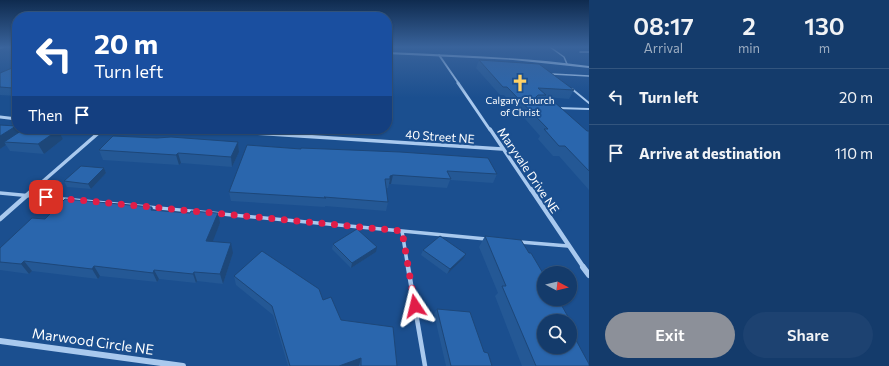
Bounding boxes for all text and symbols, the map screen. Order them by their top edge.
text: 08:17 [633,11,694,40]
text: 2 [742,11,756,40]
text: 130 [804,11,845,40]
text: 20 m [94,26,158,60]
icon: left [28,28,80,80]
text: Arrival [644,40,683,56]
text: min [738,40,760,56]
text: m [819,40,830,56]
text: Turn left [94,60,163,82]
church icon: Calgary Church of Christ [510,73,530,93]
icon: left [605,86,627,108]
text: Turn left [639,88,698,106]
text: 20 m [839,88,873,106]
place label: Calgary Church of Christ [486,94,554,118]
icon: arrive [71,104,93,126]
text: Then [28,106,63,124]
street label: Maryvale Drive NE [495,125,563,215]
street label: 40 Street NE [405,127,475,145]
icon: arrive [605,142,627,164]
text: Arrive at destination [639,144,781,162]
text: 110 m [834,144,873,162]
pin [29,180,63,214]
icon: arrive [35,186,57,208]
north arrow [537,266,577,306]
map controls [537,266,577,354]
position arrow [394,285,436,327]
button: Exit [605,312,735,358]
button: Share [743,312,873,358]
button: search [537,314,577,354]
street label: Marwood Circle NE [31,324,155,358]

